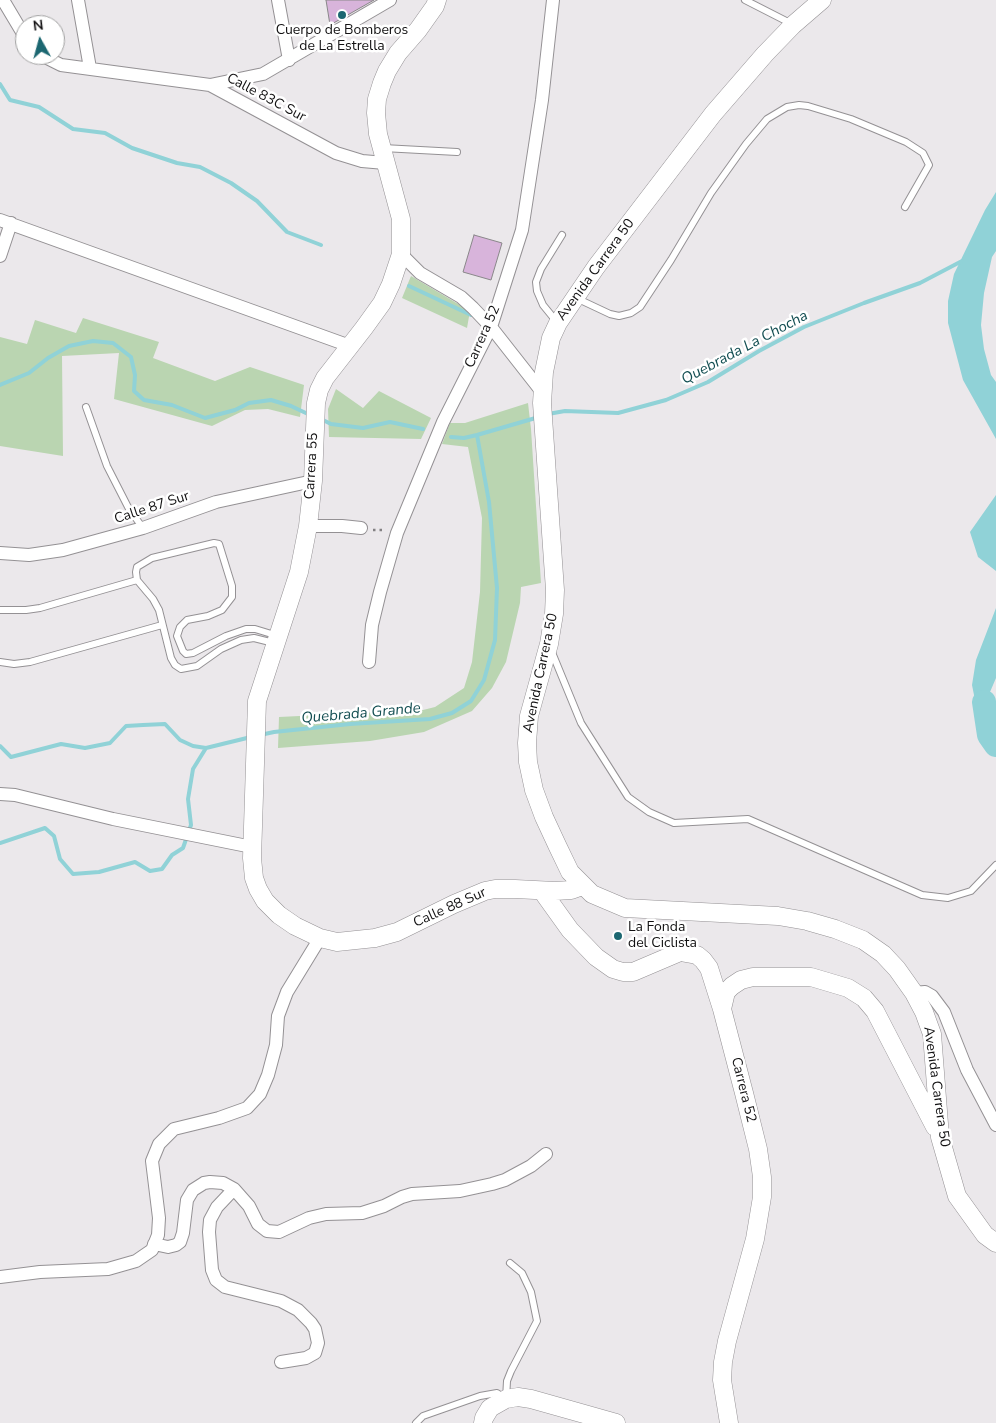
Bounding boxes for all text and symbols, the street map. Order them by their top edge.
marker: Cuerpo de Bomberos de La Estrella [336,9,348,21]
north arrow [15,15,65,65]
text: N [32,16,45,36]
place label: Cuerpo de Bomberos de La Estrella [276,23,408,56]
street label: Calle 83C Sur [224,70,308,126]
street label: Avenida Carrera 50 [553,216,639,324]
street label: Carrera 52 [462,303,504,371]
water label: Quebrada La Chocha [679,307,811,389]
street label: Carrera 55 [302,432,322,500]
street label: Calle 87 Sur [112,488,192,528]
street label: Avenida Carrera 50 [520,612,562,734]
water label: Quebrada Grande [301,700,421,728]
street label: Calle 88 Sur [411,885,489,931]
place label: La Fonda del Ciclista [628,920,697,952]
marker: La Fonda del Ciclista [612,930,624,942]
street label: Avenida Carrera 50 [919,1026,953,1148]
street label: Carrera 52 [727,1056,759,1124]

